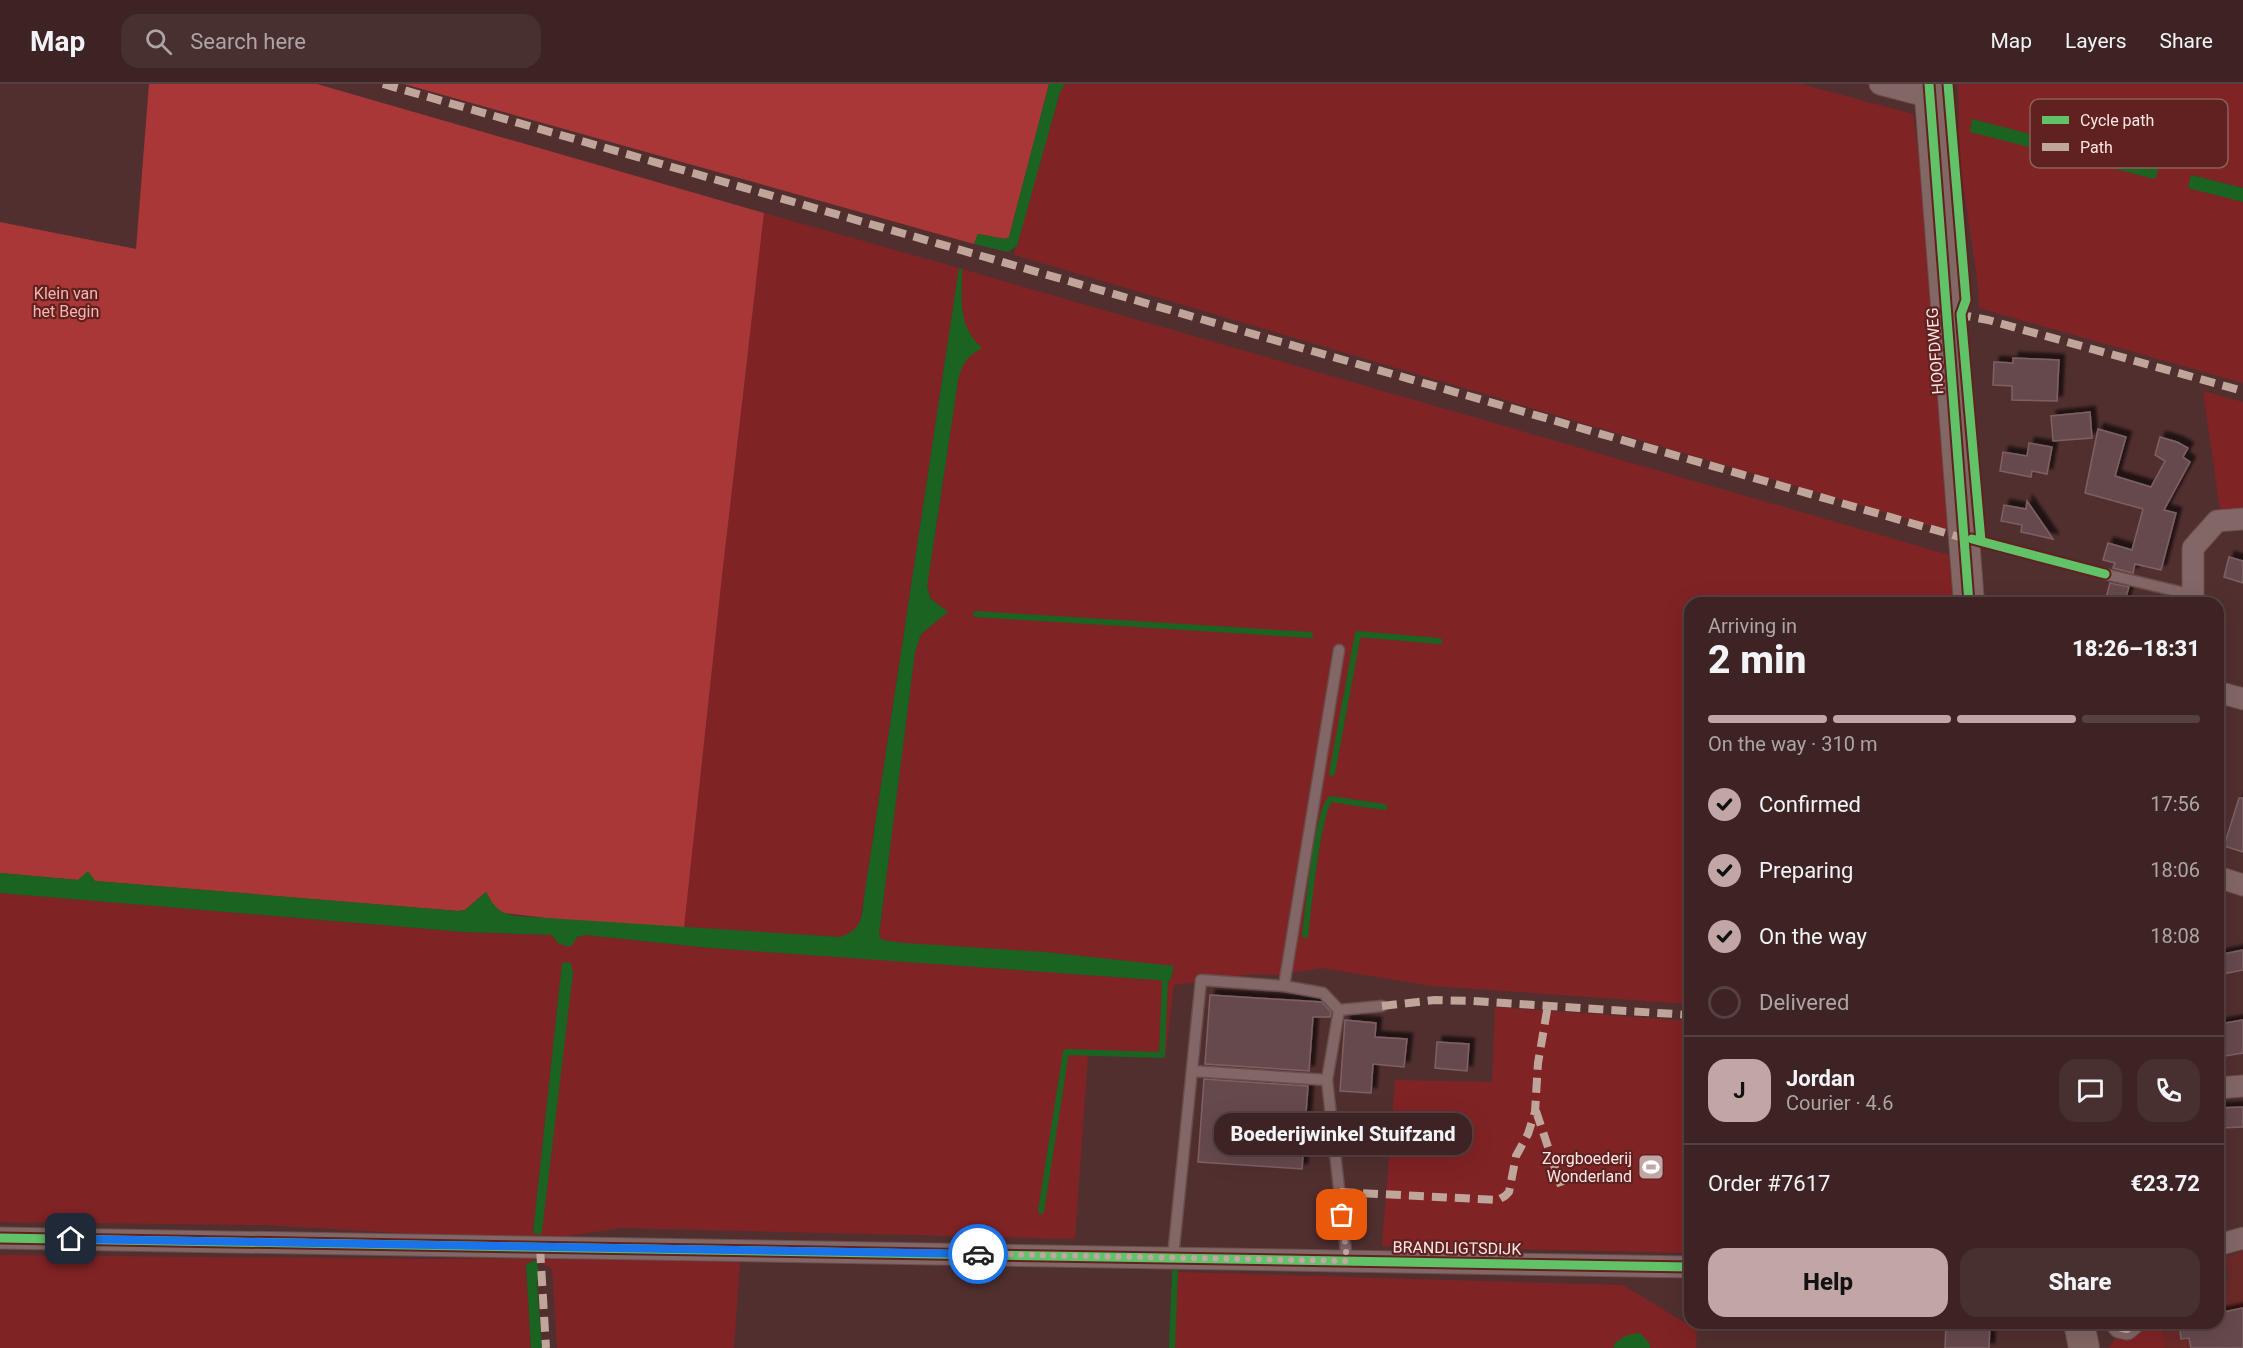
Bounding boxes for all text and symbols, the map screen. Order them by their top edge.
search box [121,14,541,68]
text: Map [30,25,85,58]
icon: search [142,25,175,58]
text: Search here [190,29,306,54]
text: Map [1990,29,2032,53]
text: Layers [2065,29,2126,53]
text: Share [2159,29,2213,53]
legend [2030,99,2228,168]
text: Cycle path [2080,111,2154,130]
text: Path [2080,138,2113,157]
park label: Klein van het Begin [33,284,99,321]
street label: HOOFDWEG [1922,307,1948,395]
text: Arriving in [1708,614,1797,638]
text: 18:26–18:31 [2072,636,2200,661]
text: 2 min [1708,637,1806,683]
text: On the way · 310 m [1708,732,1877,756]
icon: check [1708,788,1741,821]
text: Confirmed [1759,792,1861,817]
text: 17:56 [2150,792,2200,816]
icon: check [1708,854,1741,887]
text: Preparing [1759,858,1853,883]
text: 18:06 [2150,858,2200,882]
icon: check [1708,920,1741,953]
text: On the way [1759,924,1867,949]
text: 18:08 [2150,924,2200,948]
text: Delivered [1759,990,1849,1015]
button: chat [2059,1059,2122,1122]
button: phone [2137,1059,2200,1122]
text: Jordan [1786,1066,1855,1091]
text: J [1733,1078,1746,1103]
text: Courier · 4.6 [1786,1091,1893,1115]
callout: Boederijwinkel Stuifzand [1213,1113,1471,1155]
text: Boederijwinkel Stuifzand [1231,1122,1455,1146]
place label: Zorgboederij Wonderland [1542,1149,1632,1186]
sports icon: Zorgboederij Wonderland [1636,1152,1666,1182]
text: Order #7617 [1708,1171,1830,1196]
text: €23.72 [2131,1171,2200,1196]
pin [1316,1189,1367,1240]
icon: bag [1325,1198,1358,1231]
pin [45,1213,96,1264]
icon: home [54,1222,87,1255]
courier [948,1224,1008,1284]
street label: BRANDLIGTSDIJK [1393,1237,1522,1259]
icon: car [962,1238,995,1271]
button: Help [1708,1248,1948,1317]
button: Share [1960,1248,2200,1317]

